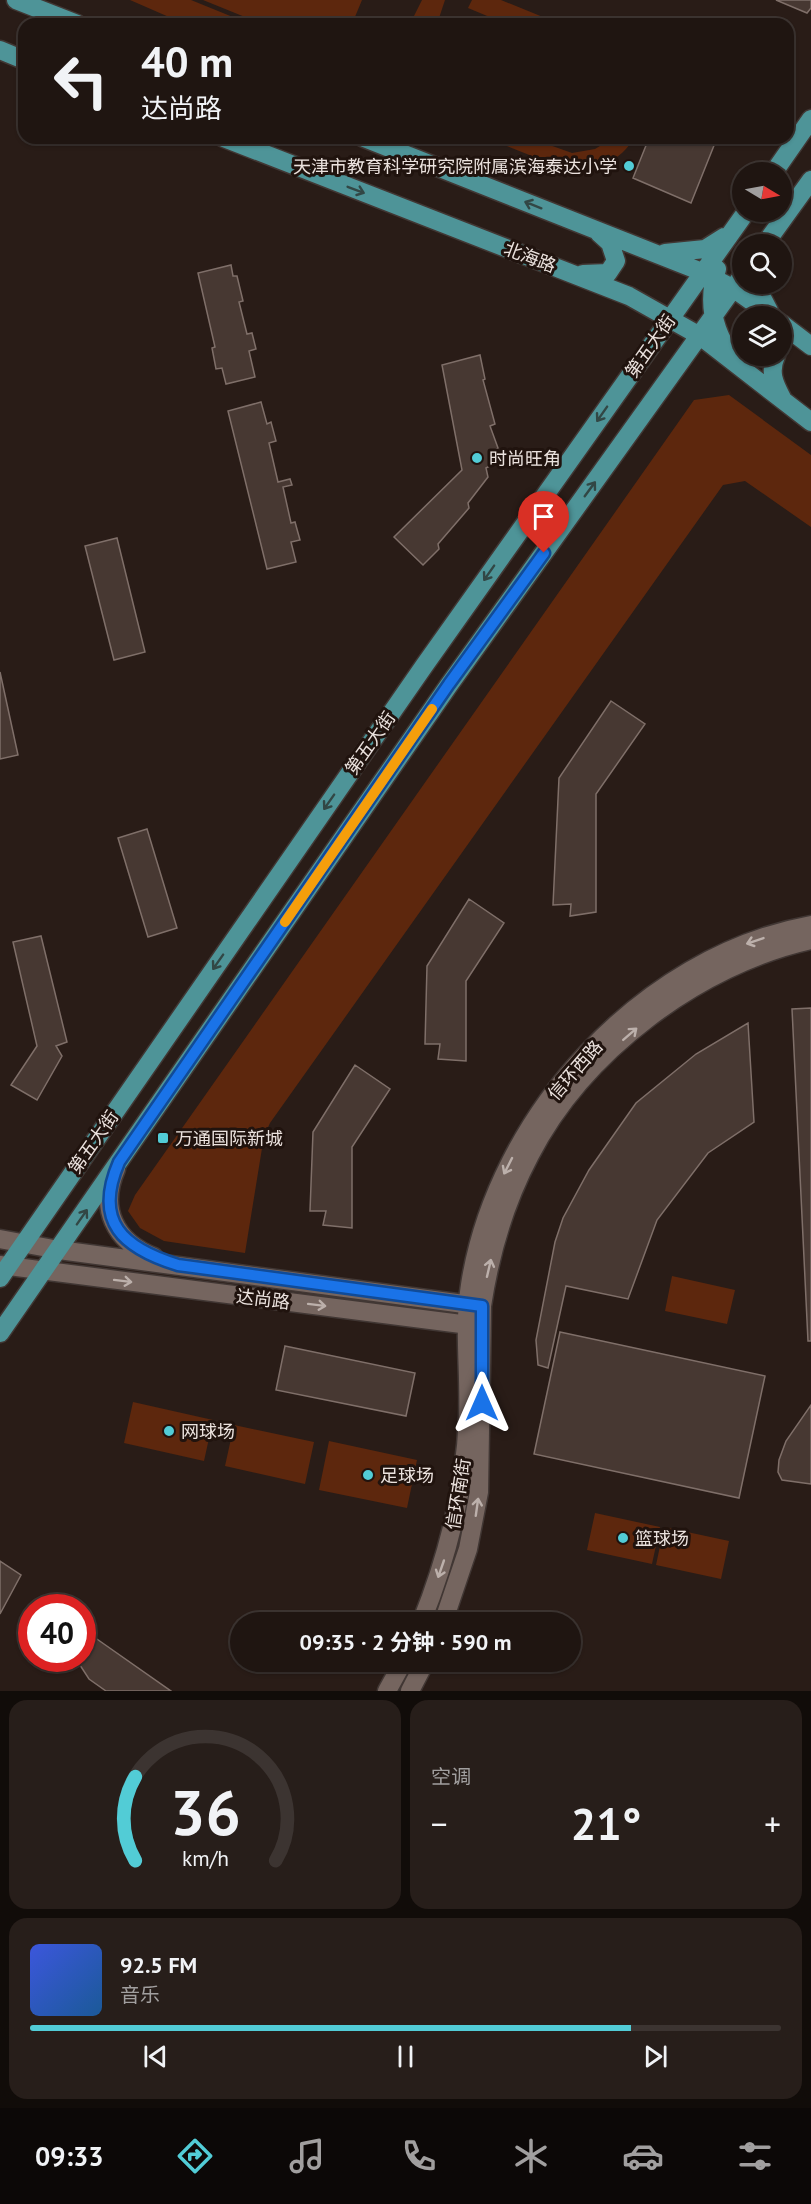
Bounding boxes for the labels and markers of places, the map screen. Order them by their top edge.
place label: 天津市教育科学研究院附属滨海泰达小学 [293,155,617,178]
marker: 天津市教育科学研究院附属滨海泰达小学 [622,159,636,173]
place label: 时尚旺角 [489,447,561,470]
marker: 时尚旺角 [470,451,484,465]
pin [518,491,569,553]
place label: 万通国际新城 [175,1127,283,1150]
marker: 万通国际新城 [156,1131,170,1145]
place label: 网球场 [181,1420,235,1443]
marker: 网球场 [162,1424,176,1438]
place label: 足球场 [380,1464,434,1487]
marker: 足球场 [361,1468,375,1482]
place label: 篮球场 [635,1527,689,1550]
marker: 篮球场 [616,1531,630,1545]

